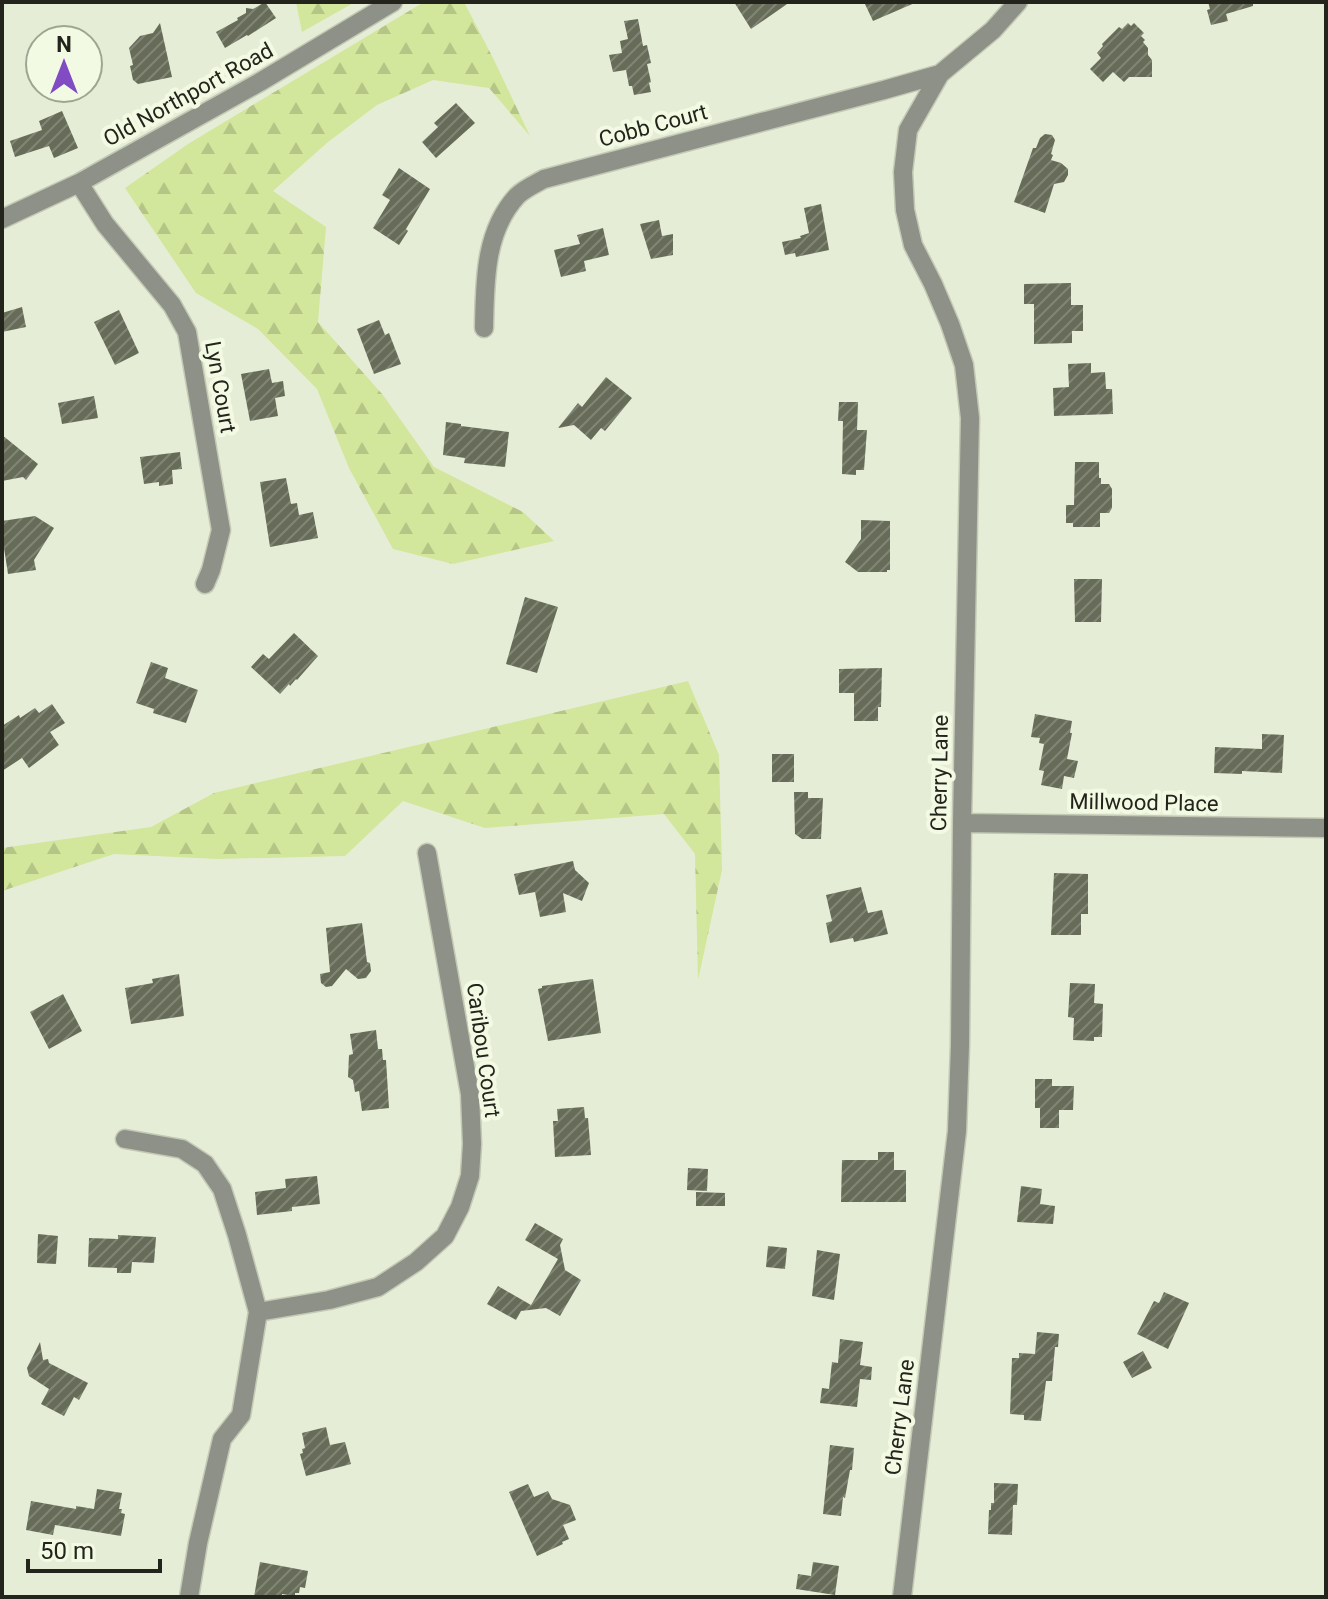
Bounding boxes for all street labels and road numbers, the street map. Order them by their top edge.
street label: Old Northport Road [99,37,277,151]
street label: Cobb Court [596,99,710,152]
street label: Lyn Court [200,339,241,435]
street label: Cherry Lane [926,714,953,832]
street label: Millwood Place [1069,789,1219,816]
street label: Caribou Court [462,981,505,1119]
street label: Cherry Lane [880,1358,919,1477]

